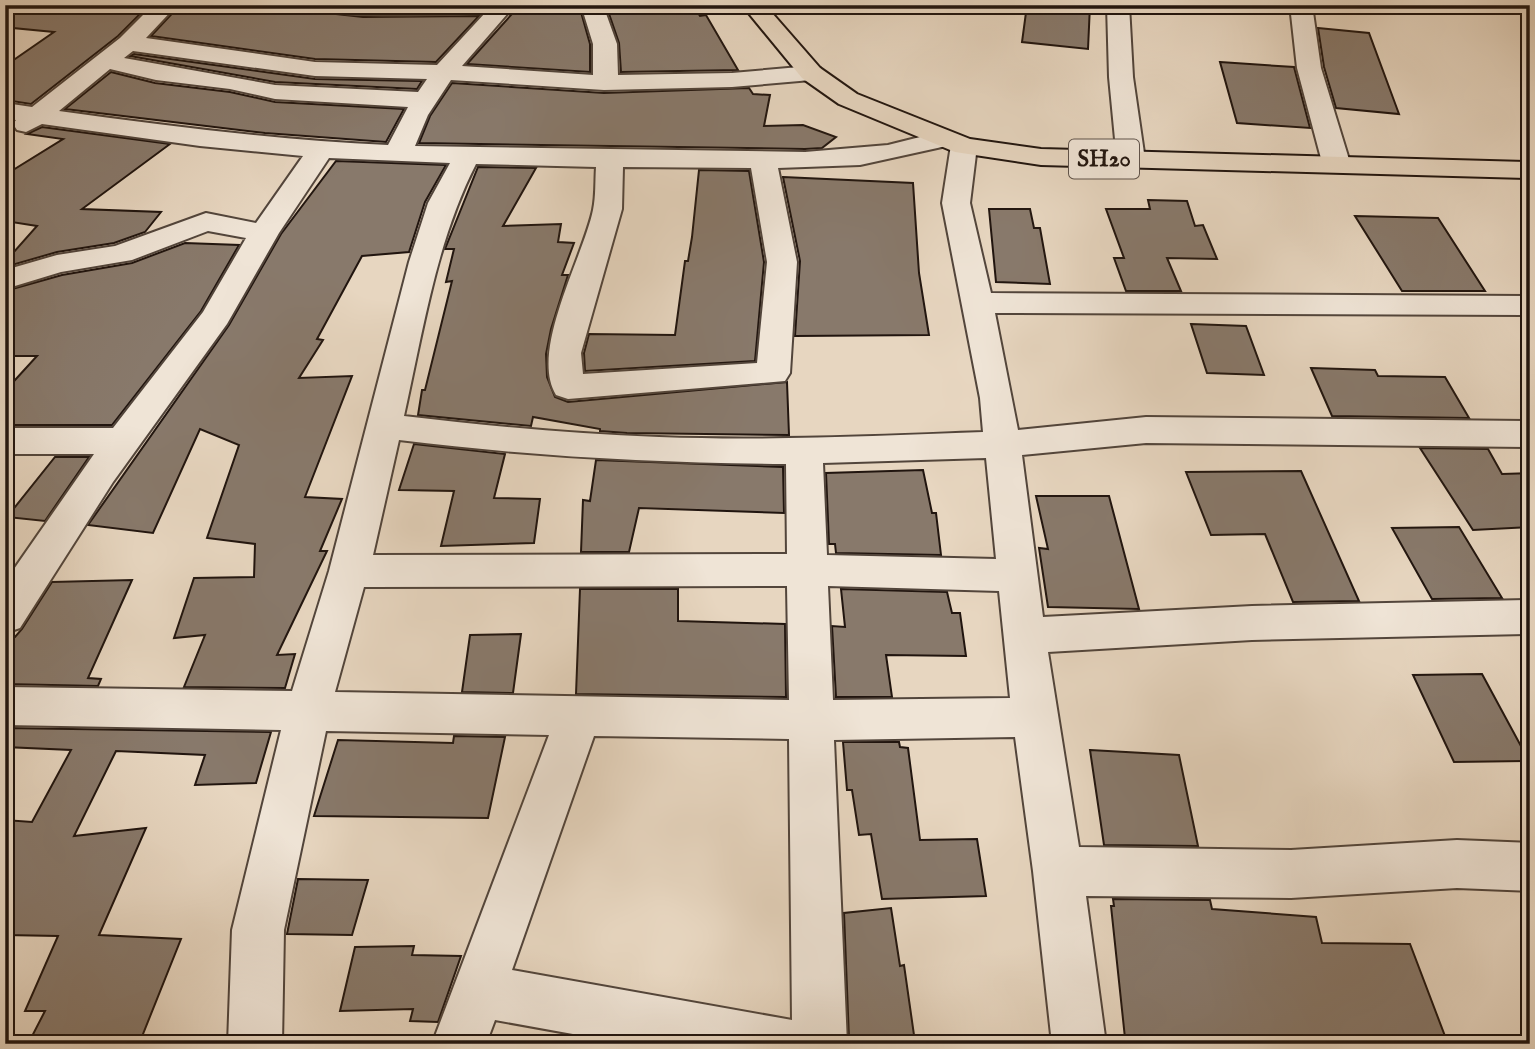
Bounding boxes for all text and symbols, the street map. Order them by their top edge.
road number: SH20 [1069,140,1139,178]

